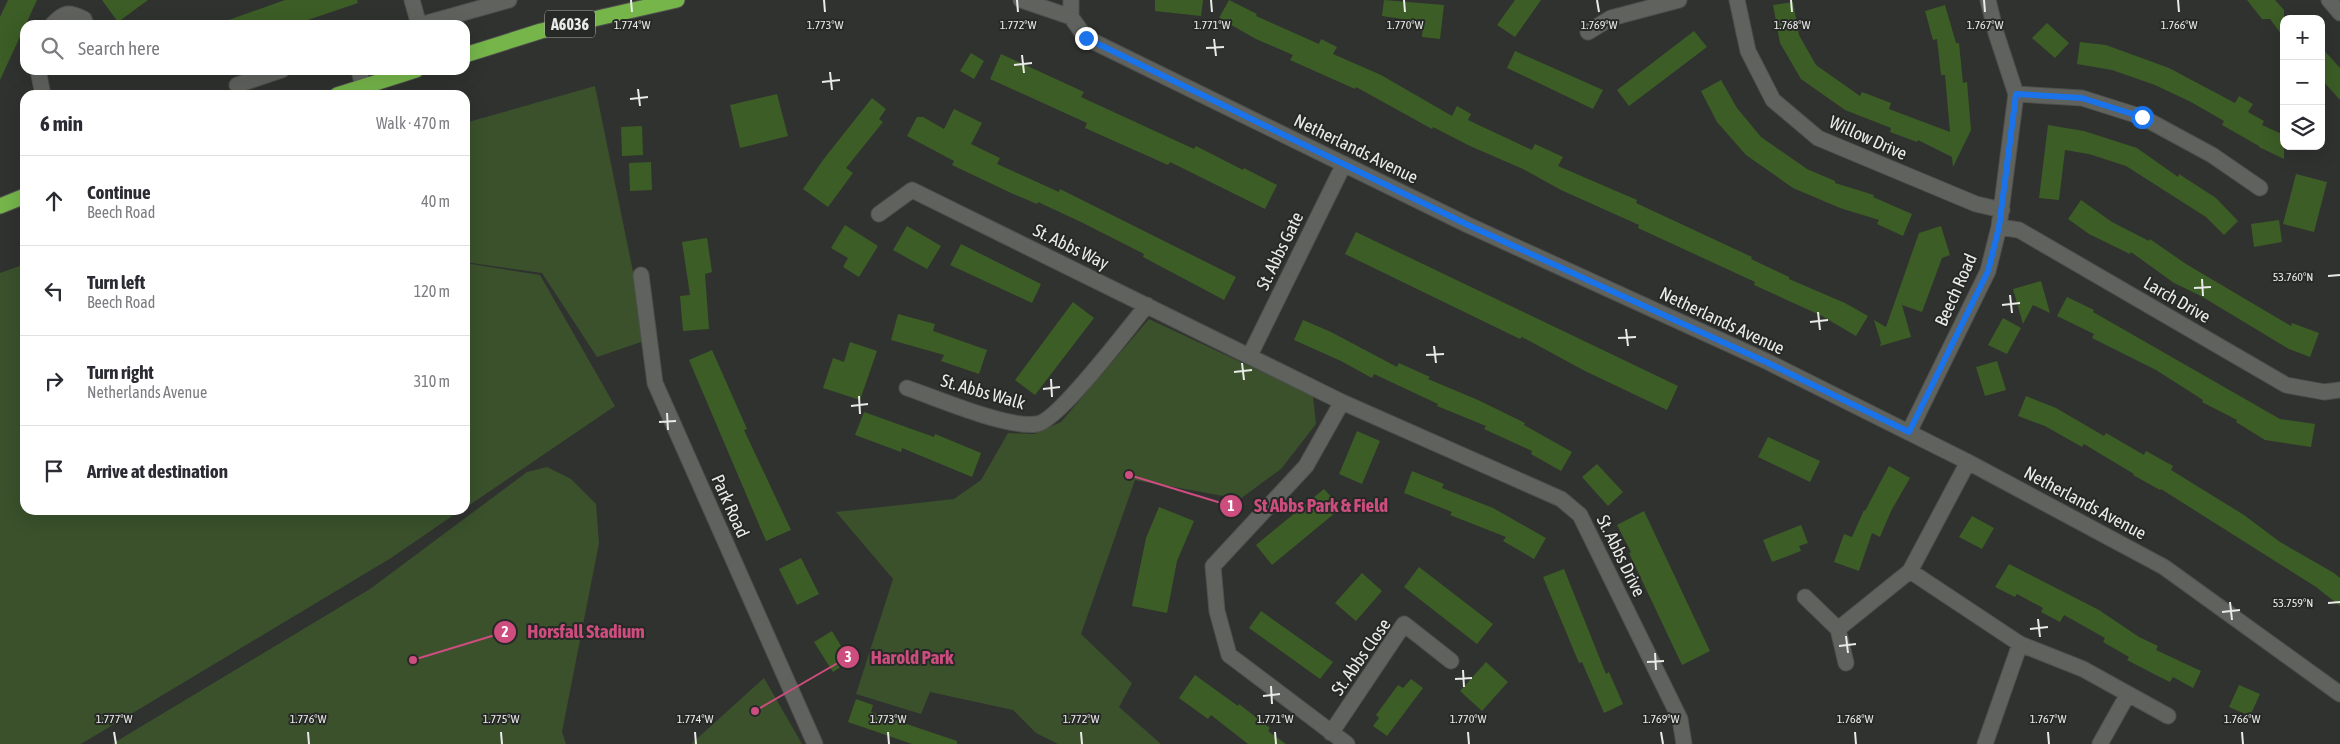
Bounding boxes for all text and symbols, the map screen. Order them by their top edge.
road number: A6036 [545,10,595,38]
map controls [2280,15,2325,150]
button: + [2280,15,2325,60]
text: 1.774°W [614,18,651,32]
text: 1.773°W [807,18,844,32]
text: 1.772°W [1000,18,1037,32]
text: 1.771°W [1194,18,1231,32]
text: 1.770°W [1387,18,1424,32]
text: 1.769°W [1581,18,1618,32]
text: 1.768°W [1774,18,1811,32]
text: 1.767°W [1967,18,2004,32]
text: 1.766°W [2161,18,2198,32]
search box [20,20,470,75]
route end [1075,27,1098,50]
icon: search [38,34,66,62]
text: Search here [78,37,160,59]
button: − [2280,60,2325,105]
button: layers [2280,105,2325,150]
route start [2131,106,2154,129]
street label: Netherlands Avenue [1291,109,1422,188]
text: 6 min [40,111,83,135]
street label: Willow Drive [1826,111,1910,164]
text: Walk · 470 m [376,114,450,132]
text: Continue [87,181,151,203]
icon: ahead [40,187,68,215]
text: 40 m [421,192,450,210]
text: Beech Road [87,203,155,221]
street label: St. Abbs Gate [1252,208,1307,293]
street label: St. Abbs Way [1030,219,1112,274]
street label: Beech Road [1930,250,1981,329]
text: 53.760°N [2273,270,2313,284]
text: Turn left [87,271,145,293]
street label: Larch Drive [2140,272,2214,327]
icon: left [40,277,68,305]
text: 120 m [414,282,450,300]
street label: Netherlands Avenue [1656,282,1788,359]
text: Beech Road [87,293,155,311]
text: Turn right [87,361,154,383]
icon: right [40,367,68,395]
street label: St. Abbs Walk [939,369,1028,414]
text: 310 m [414,372,450,390]
text: Netherlands Avenue [87,383,207,401]
icon: arrive [40,457,68,485]
text: Arrive at destination [87,460,228,482]
street label: Netherlands Avenue [2021,462,2150,544]
street label: Park Road [707,471,754,541]
callout: St Abbs Park & Field [1219,489,1398,523]
text: St Abbs Park & Field [1254,494,1388,516]
text: 1 [1227,497,1235,514]
street label: St. Abbs Drive [1593,512,1650,600]
text: 53.759°N [2273,596,2313,610]
street label: St. Abbs Close [1327,614,1395,699]
callout: Horsfall Stadium [492,615,655,649]
text: Horsfall Stadium [527,620,645,642]
text: 2 [501,623,509,640]
callout: Harold Park [836,640,963,674]
text: Harold Park [871,646,954,668]
text: 3 [844,648,852,665]
text: 1.777°W [96,712,133,726]
text: 1.776°W [290,712,327,726]
text: 1.775°W [483,712,520,726]
text: 1.774°W [677,712,714,726]
text: 1.773°W [870,712,907,726]
text: 1.772°W [1063,712,1100,726]
text: 1.771°W [1257,712,1294,726]
text: 1.770°W [1450,712,1487,726]
text: 1.769°W [1643,712,1680,726]
text: 1.768°W [1837,712,1874,726]
text: 1.767°W [2030,712,2067,726]
text: 1.766°W [2224,712,2261,726]

